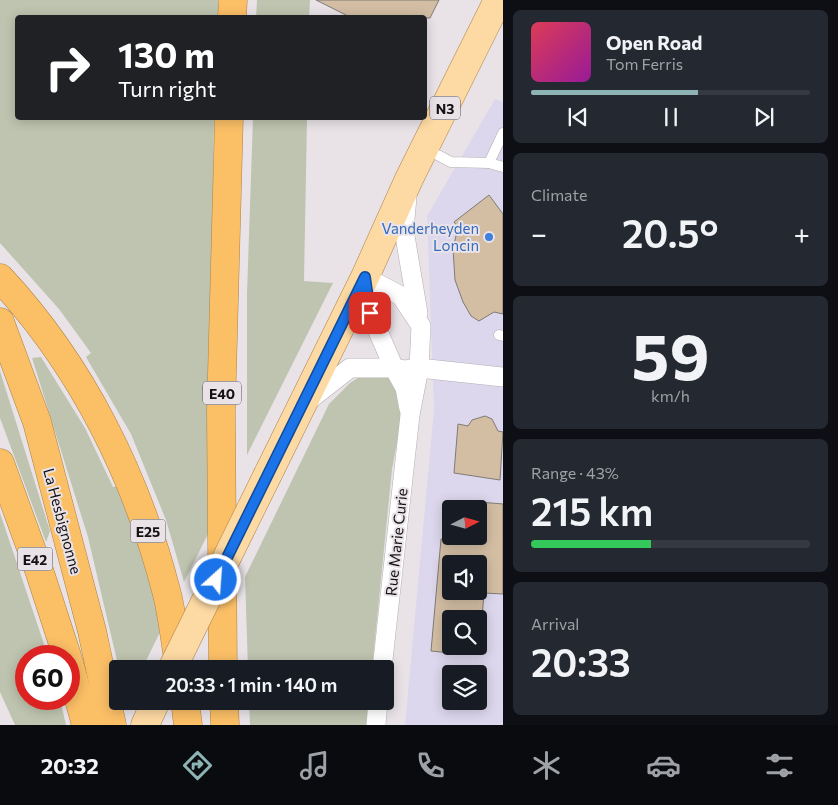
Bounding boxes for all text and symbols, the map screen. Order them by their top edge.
text: Open Road [606,31,702,54]
text: 130 m [118,32,215,75]
icon: right [35,35,100,100]
text: Tom Ferris [606,54,683,73]
text: Turn right [118,75,216,102]
road number: N3 [430,96,460,120]
icon: previous [564,103,592,131]
icon: pause [657,103,685,131]
icon: next [750,103,778,131]
text: Climate [531,185,587,204]
text: 20.5° [622,209,718,256]
text: − [531,216,547,250]
text: + [794,216,810,250]
place label: Vanderheyden Loncin [381,219,479,254]
marker: Vanderheyden Loncin [483,231,495,243]
pin [349,292,391,334]
icon: arrive [356,299,384,327]
text: 59 [631,314,710,393]
road number: E40 [203,382,241,404]
text: km/h [651,386,690,405]
text: Range · 43% [531,463,619,482]
street label: La Hesbignonne [40,466,86,576]
street label: Rue Marie Curie [381,487,411,597]
text: 215 km [531,487,653,534]
north arrow [442,500,488,545]
map controls [442,500,487,710]
road number: E25 [130,520,166,542]
road number: E42 [18,548,52,570]
position arrow [189,553,241,605]
button: sound [442,555,487,600]
button: search [442,610,487,655]
text: Arrival [531,614,579,633]
text: 20:33 [531,638,631,685]
speed limit sign: 60 [15,645,80,710]
button: layers [442,665,487,710]
text: 20:33 · 1 min · 140 m [166,673,337,696]
icon: directions [180,748,215,783]
icon: music [297,748,332,783]
icon: phone [413,748,448,783]
icon: climate [529,748,564,783]
icon: car [646,748,681,783]
icon: filters [762,748,797,783]
text: 20:32 [41,752,99,779]

